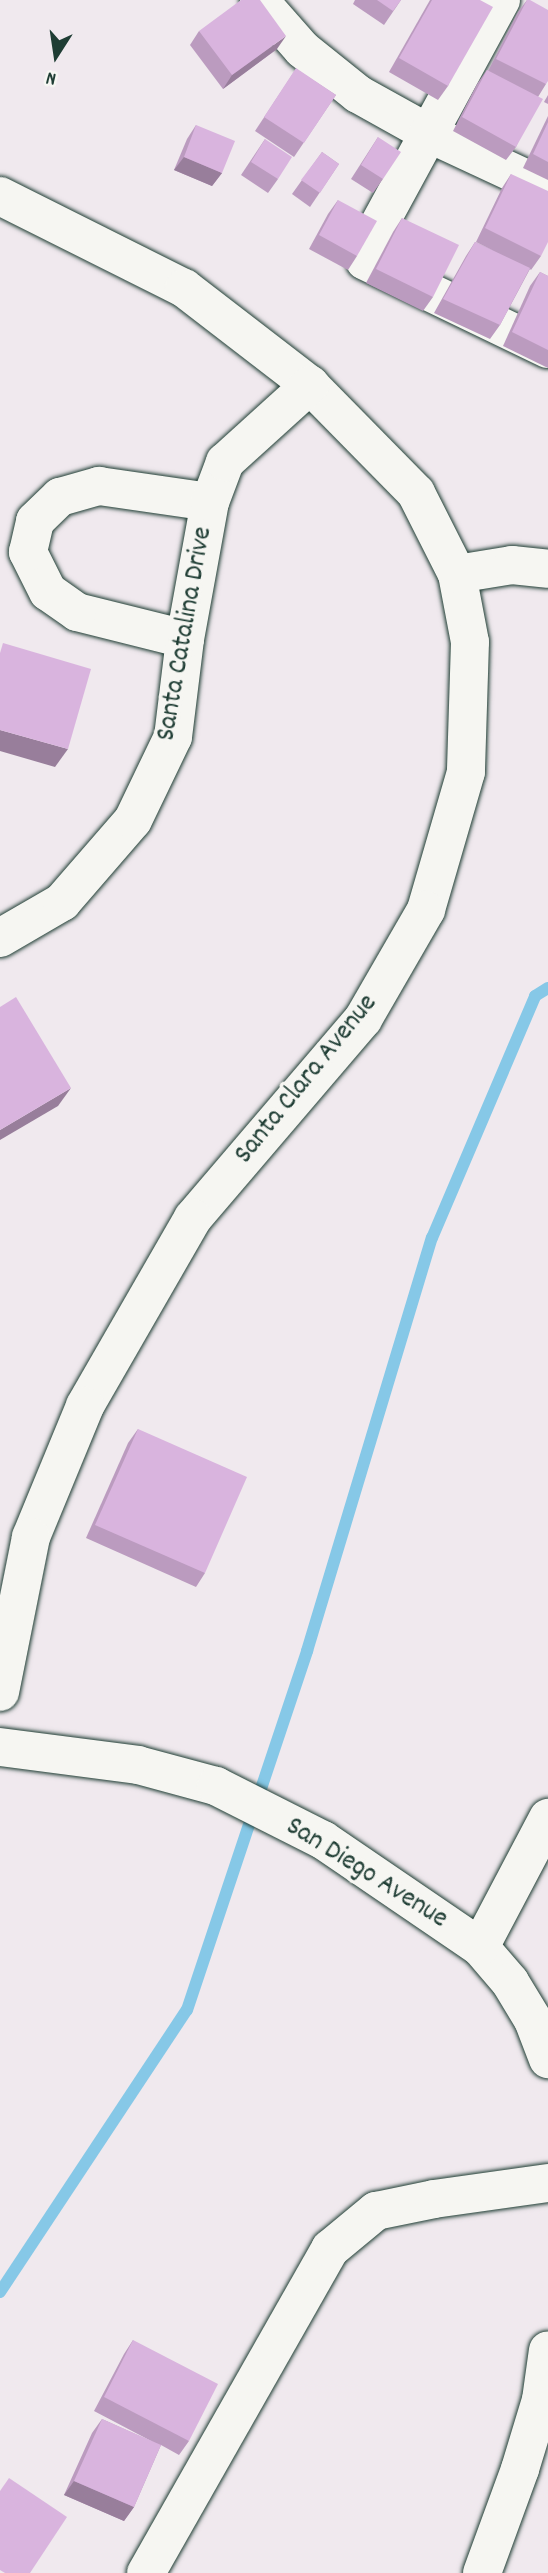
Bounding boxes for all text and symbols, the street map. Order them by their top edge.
north arrow [21,21,91,91]
text: N [44,63,59,91]
street label: Santa Catalina Drive [151,524,221,744]
street label: Santa Clara Avenue [228,988,386,1172]
street label: San Diego Avenue [279,1811,453,1937]

